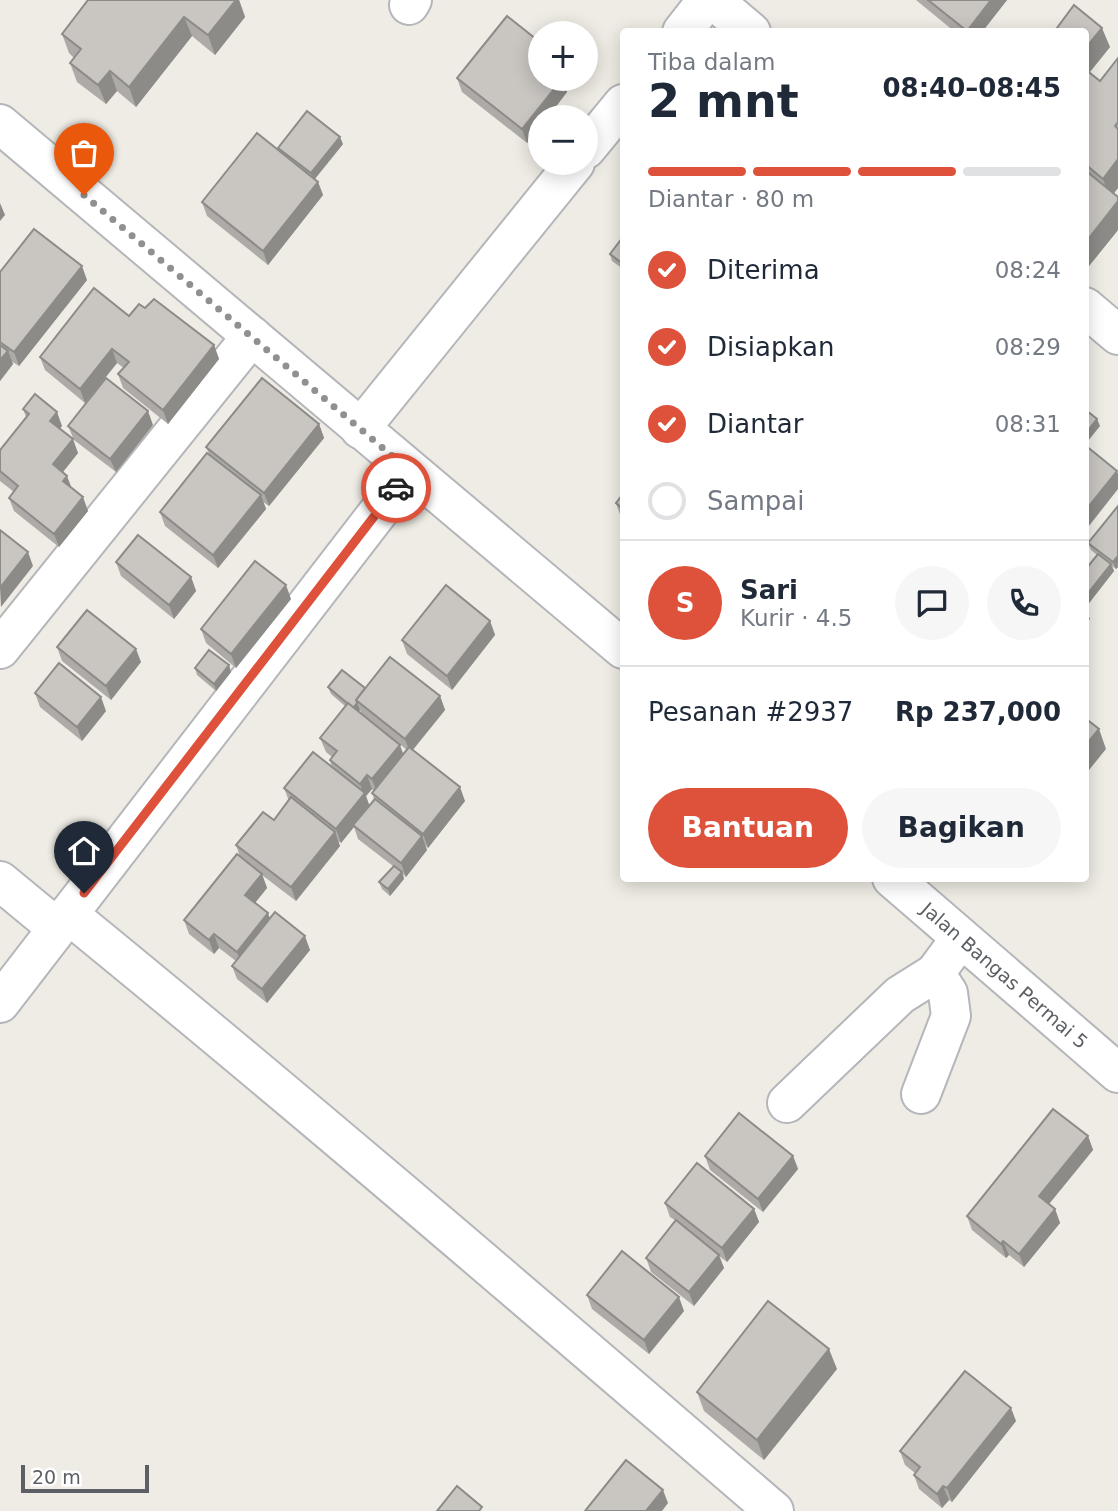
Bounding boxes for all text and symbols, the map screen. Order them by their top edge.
map controls [528,21,598,175]
button: + [528,21,598,91]
text: Tiba dalam [648,49,775,75]
text: 08:40–08:45 [882,73,1061,103]
text: 2 mnt [648,74,799,128]
button: − [528,105,598,175]
pin [54,123,114,195]
icon: bag [65,134,103,172]
text: Diantar · 80 m [648,186,814,212]
icon: check [648,251,686,289]
text: Diterima [707,255,820,285]
text: 08:24 [995,257,1061,283]
icon: check [648,328,686,366]
text: Disiapkan [707,332,834,362]
text: 08:29 [995,334,1061,360]
icon: check [648,405,686,443]
text: Diantar [707,409,803,439]
text: 08:31 [995,411,1061,437]
courier [361,453,431,523]
icon: car [377,469,415,507]
text: Sampai [707,486,804,516]
button: chat [895,566,969,640]
button: phone [987,566,1061,640]
text: Sari [740,575,798,605]
text: S [676,588,694,618]
text: Kurir · 4.5 [740,605,852,631]
text: Pesanan #2937 [648,697,853,727]
text: Rp 237,000 [895,697,1061,727]
button: Bantuan [648,788,848,868]
button: Bagikan [862,788,1061,868]
pin [54,821,114,893]
icon: home [65,832,103,870]
street label: Jalan Bangas Permai 5 [917,897,1092,1053]
scale bar [21,1462,149,1494]
text: 20 m [32,1466,81,1488]

